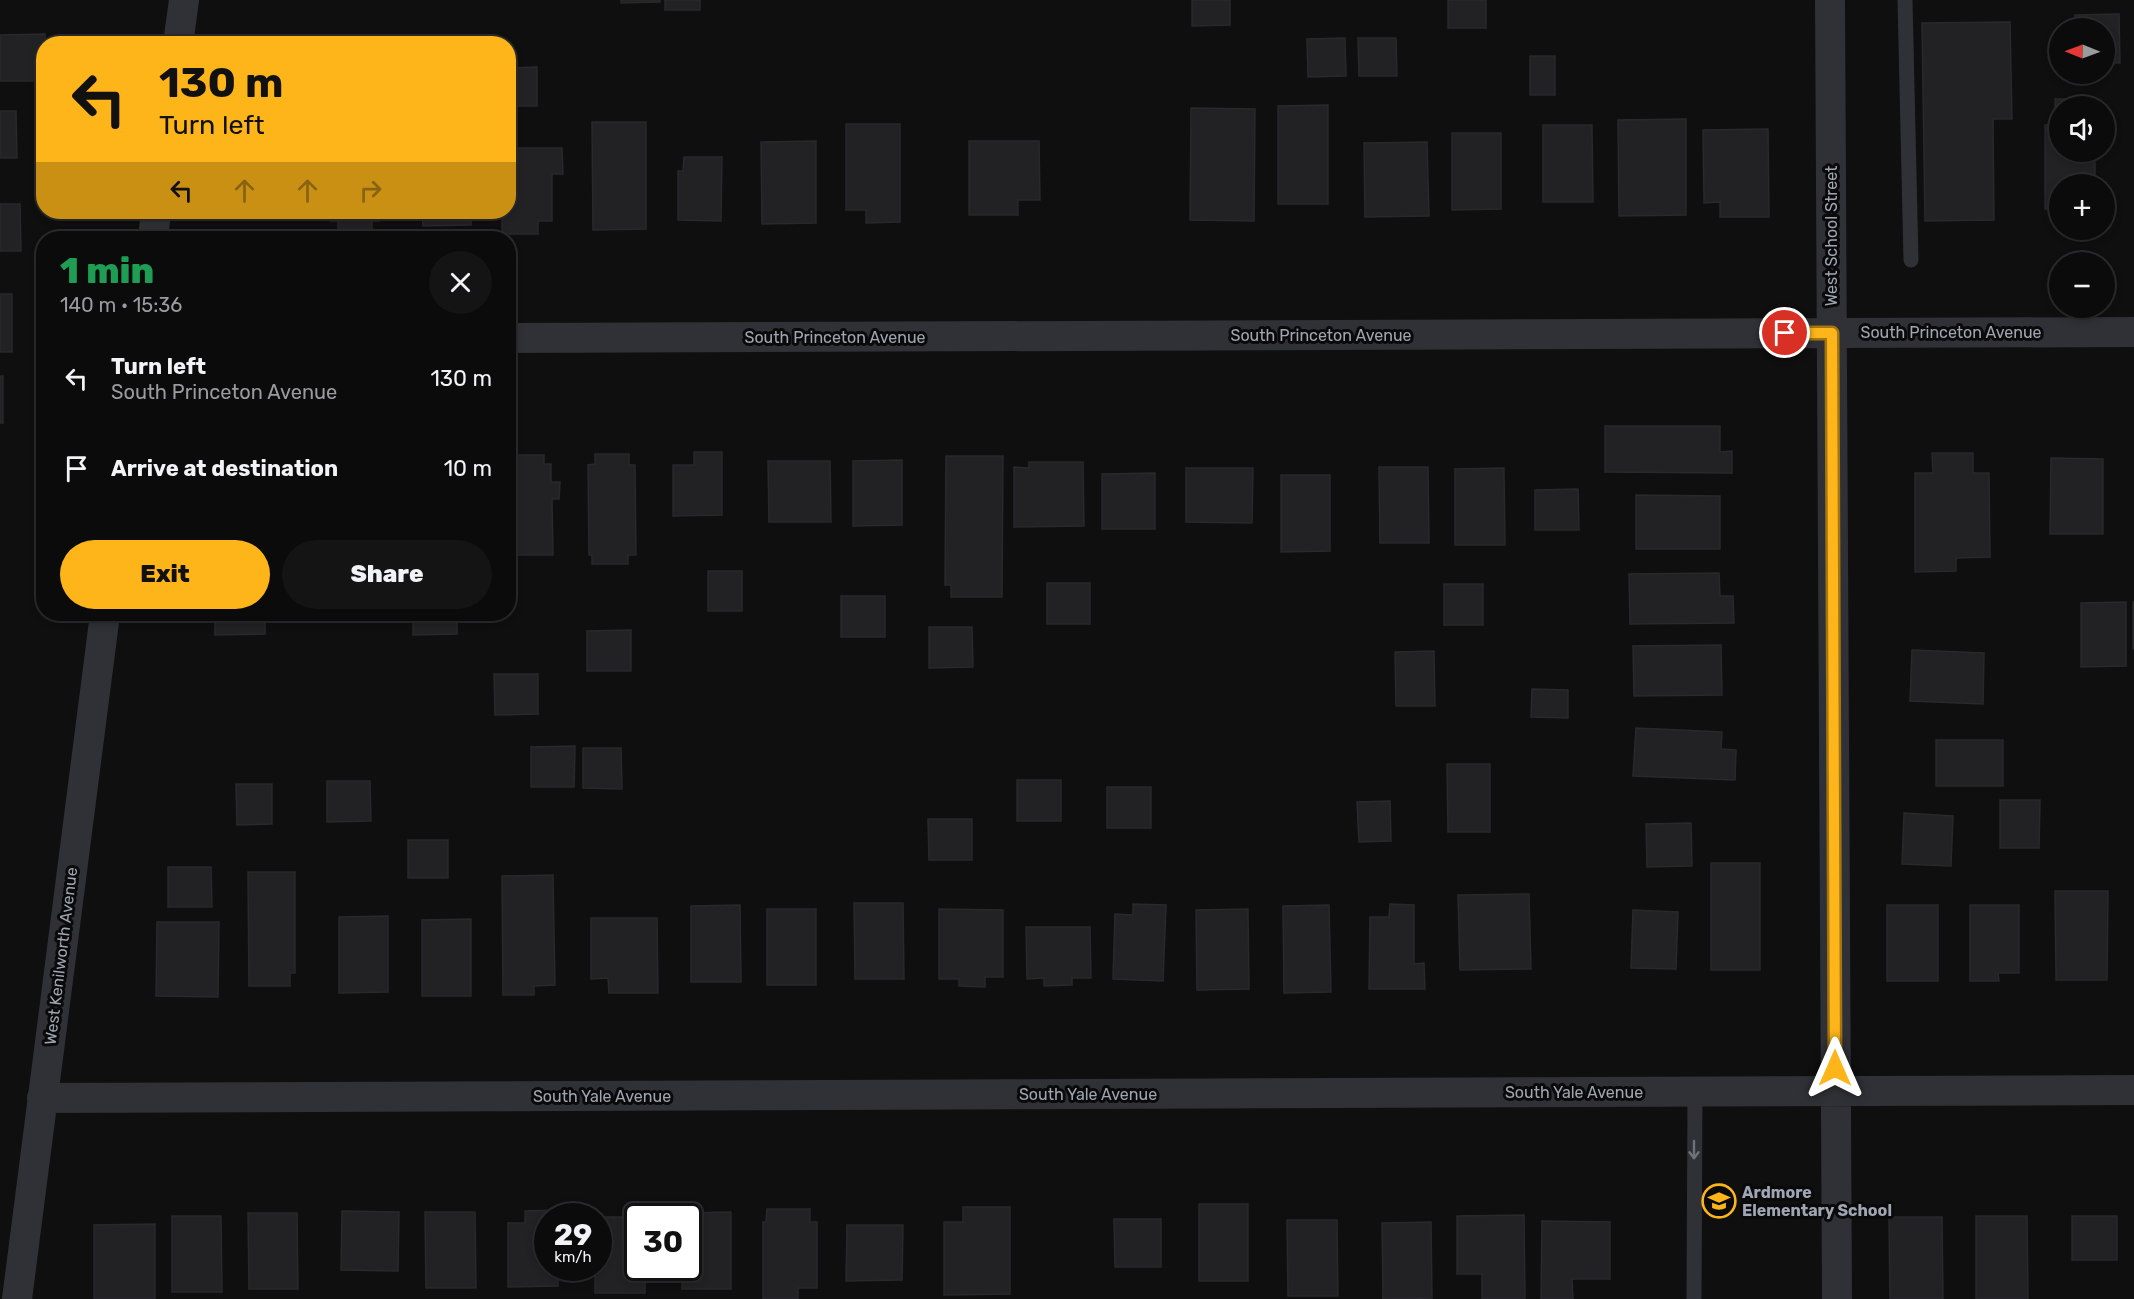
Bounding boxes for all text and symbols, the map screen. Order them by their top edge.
north arrow [2049,18,2115,84]
map controls [2049,18,2115,318]
text: 130 m [159,58,284,108]
icon: left [60,60,138,138]
button: sound [2049,96,2115,162]
text: Turn left [159,109,264,141]
street label: West School Street [1822,166,1841,306]
icon: left [165,174,198,207]
icon: ahead [228,174,261,207]
icon: ahead [291,174,324,207]
icon: right [354,174,387,207]
button: + [2049,174,2115,240]
text: 1 min [60,249,154,292]
button: close [429,251,492,314]
button: − [2049,252,2115,318]
text: 140 m · 15:36 [60,293,182,317]
pin [1759,307,1810,358]
icon: arrive [1768,316,1801,349]
street label: South Princeton Avenue [1860,323,2042,342]
street label: South Princeton Avenue [1230,326,1412,345]
street label: South Princeton Avenue [744,328,926,347]
text: Turn left [111,353,206,380]
icon: left [60,362,93,395]
text: 130 m [430,365,492,392]
text: South Princeton Avenue [111,380,337,404]
icon: arrive [60,452,93,485]
text: Arrive at destination [111,455,338,482]
text: 10 m [444,455,492,482]
button: Exit [60,540,270,609]
button: Share [282,540,492,609]
street label: West Kenilworth Avenue [41,866,81,1046]
position arrow [1803,1036,1867,1100]
street label: South Yale Avenue [1505,1083,1643,1102]
street label: South Yale Avenue [1019,1085,1157,1104]
street label: South Yale Avenue [533,1087,671,1106]
one-way arrow [1688,1140,1700,1160]
school or university icon: Ardmore Elementary School [1701,1183,1737,1219]
place label: Ardmore Elementary School [1742,1183,1892,1220]
speed limit sign: 30 [624,1203,702,1281]
text: 29 [554,1217,592,1253]
text: km/h [554,1248,592,1266]

